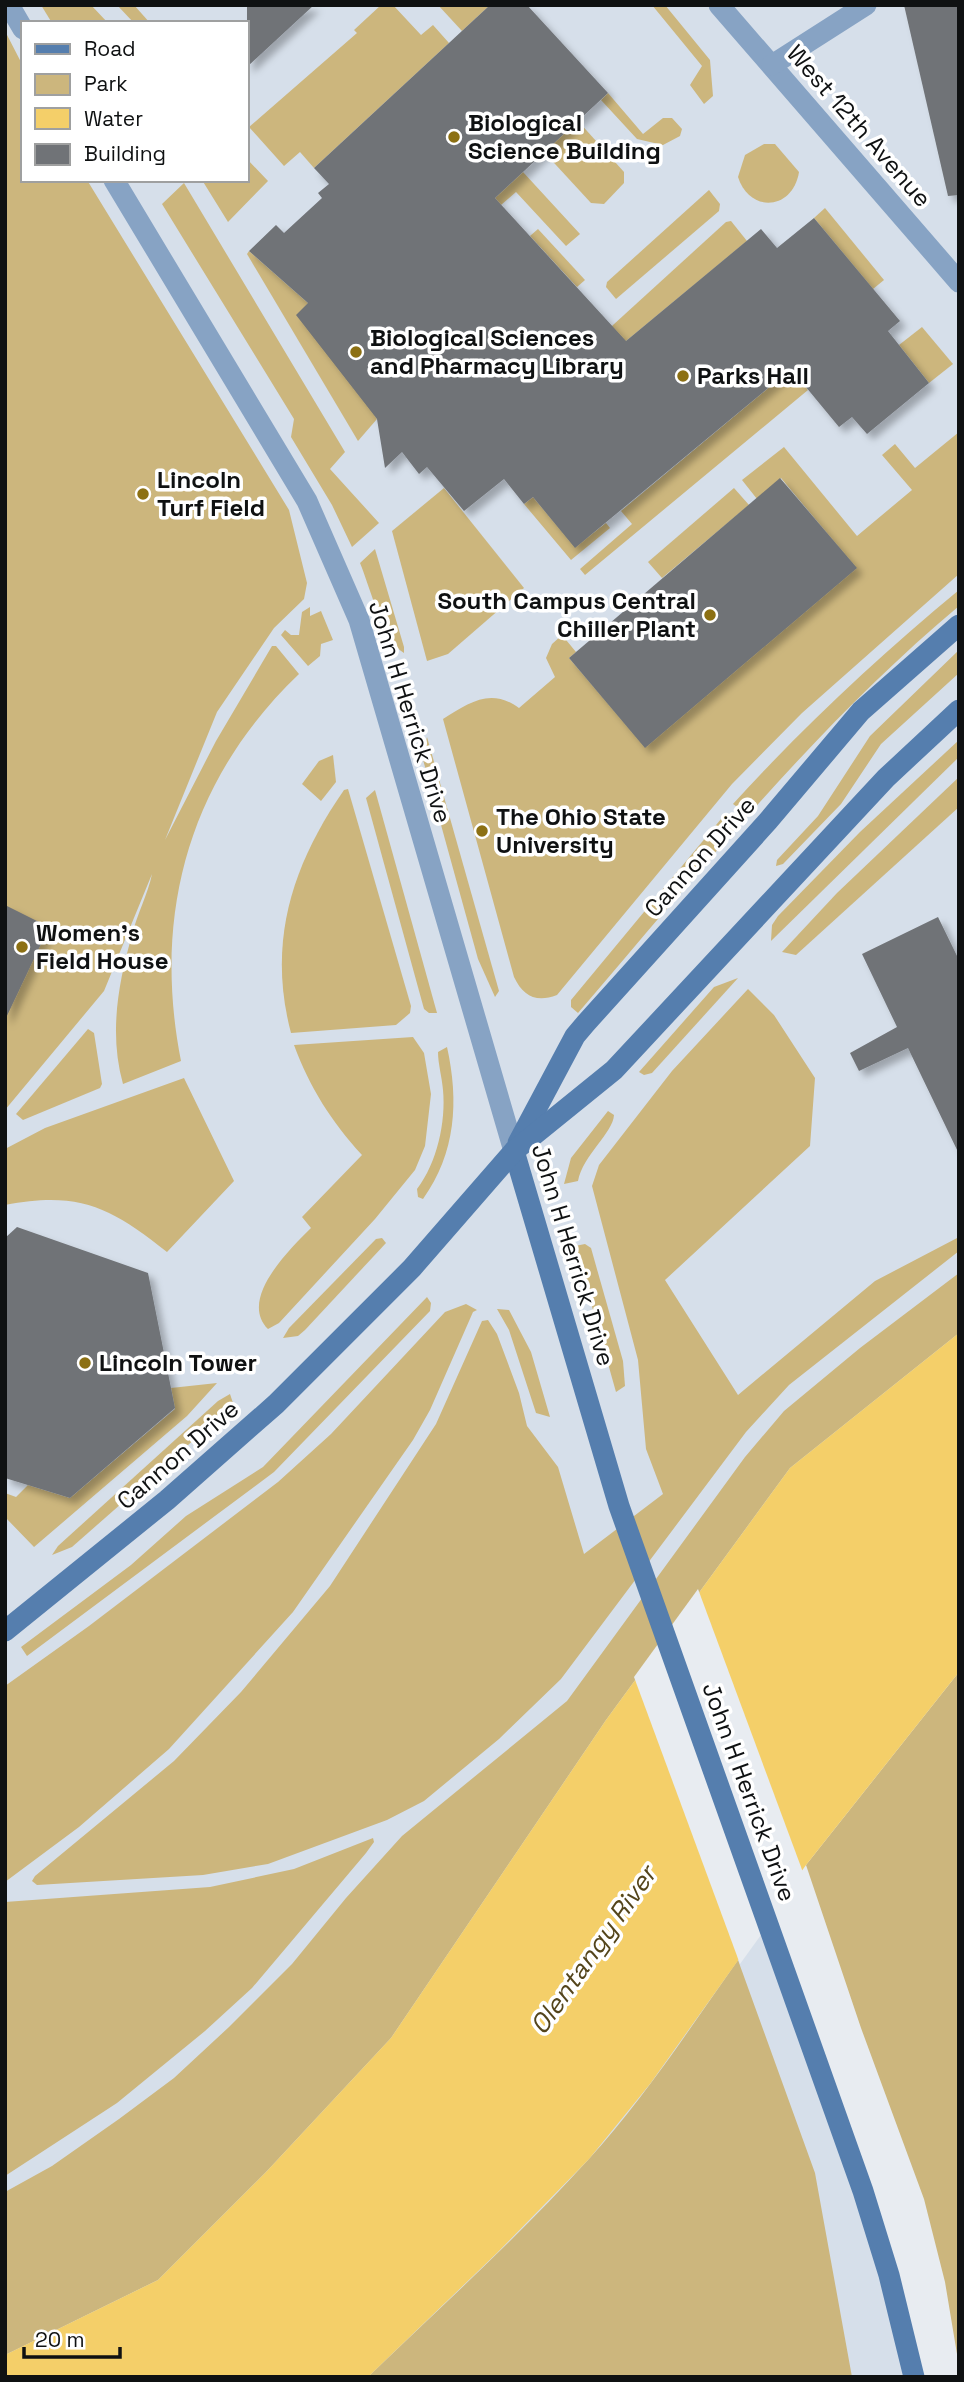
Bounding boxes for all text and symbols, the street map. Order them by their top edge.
legend [21,21,248,182]
text: Road [84,35,136,62]
street label: West 12th Avenue [780,38,938,213]
text: Park [84,70,128,97]
text: Water [84,105,143,132]
place label: Biological Science Building [468,107,661,166]
marker: Biological Science Building [446,129,462,145]
text: Building [84,140,166,167]
place label: Biological Sciences and Pharmacy Library [370,322,624,381]
marker: Biological Sciences and Pharmacy Library [348,344,364,360]
place label: Parks Hall [697,360,809,391]
marker: Parks Hall [675,368,691,384]
place label: Lincoln Turf Field [157,464,265,523]
marker: Lincoln Turf Field [135,486,151,502]
place label: South Campus Central Chiller Plant [437,585,696,644]
street label: John H Herrick Drive [362,597,459,827]
marker: South Campus Central Chiller Plant [702,607,718,623]
street label: Cannon Drive [637,790,762,923]
place label: The Ohio State University [496,801,666,860]
marker: The Ohio State University [474,823,490,839]
place label: Women's Field House [36,917,168,976]
marker: Women's Field House [14,939,30,955]
street label: John H Herrick Drive [525,1140,622,1370]
place label: Lincoln Tower [99,1347,257,1378]
marker: Lincoln Tower [77,1355,93,1371]
street label: Cannon Drive [110,1393,245,1516]
street label: John H Herrick Drive [695,1678,804,1906]
water label: Olentangy River [522,1856,666,2041]
scale bar [24,2316,121,2360]
text: 20 m [35,2326,85,2353]

